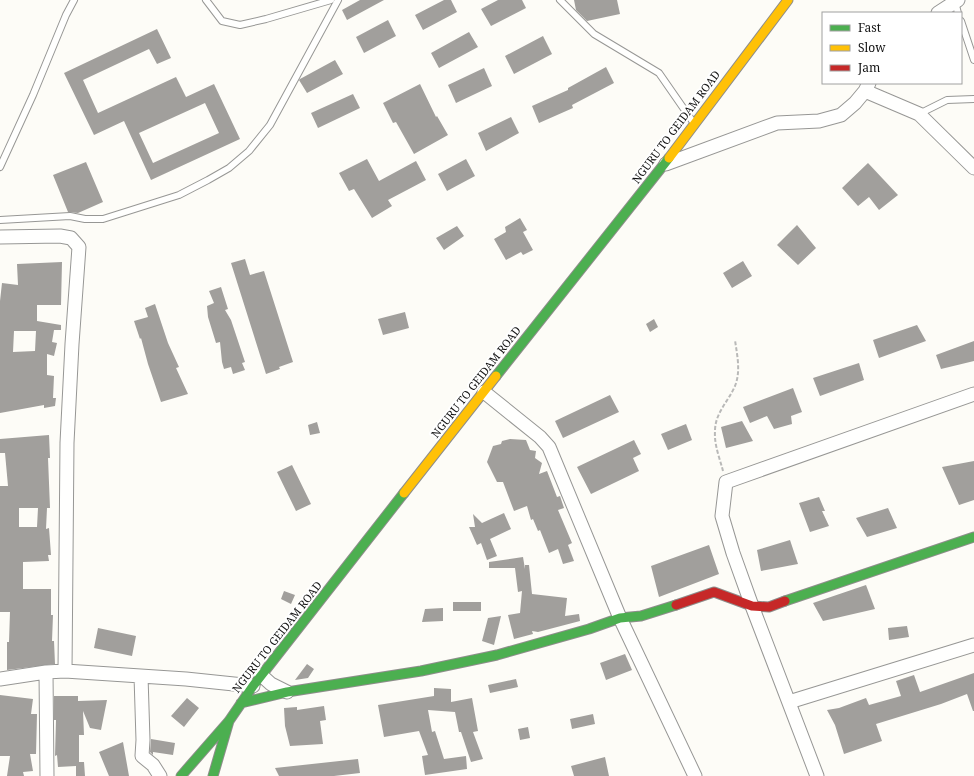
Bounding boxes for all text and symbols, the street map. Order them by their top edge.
legend [822,12,962,84]
text: Fast [858,19,881,36]
text: Slow [858,39,886,56]
text: Jam [857,59,880,76]
street label: NGURU TO GEIDAM ROAD [628,67,723,186]
street label: NGURU TO GEIDAM ROAD [427,323,524,441]
street label: NGURU TO GEIDAM ROAD [228,578,325,696]

